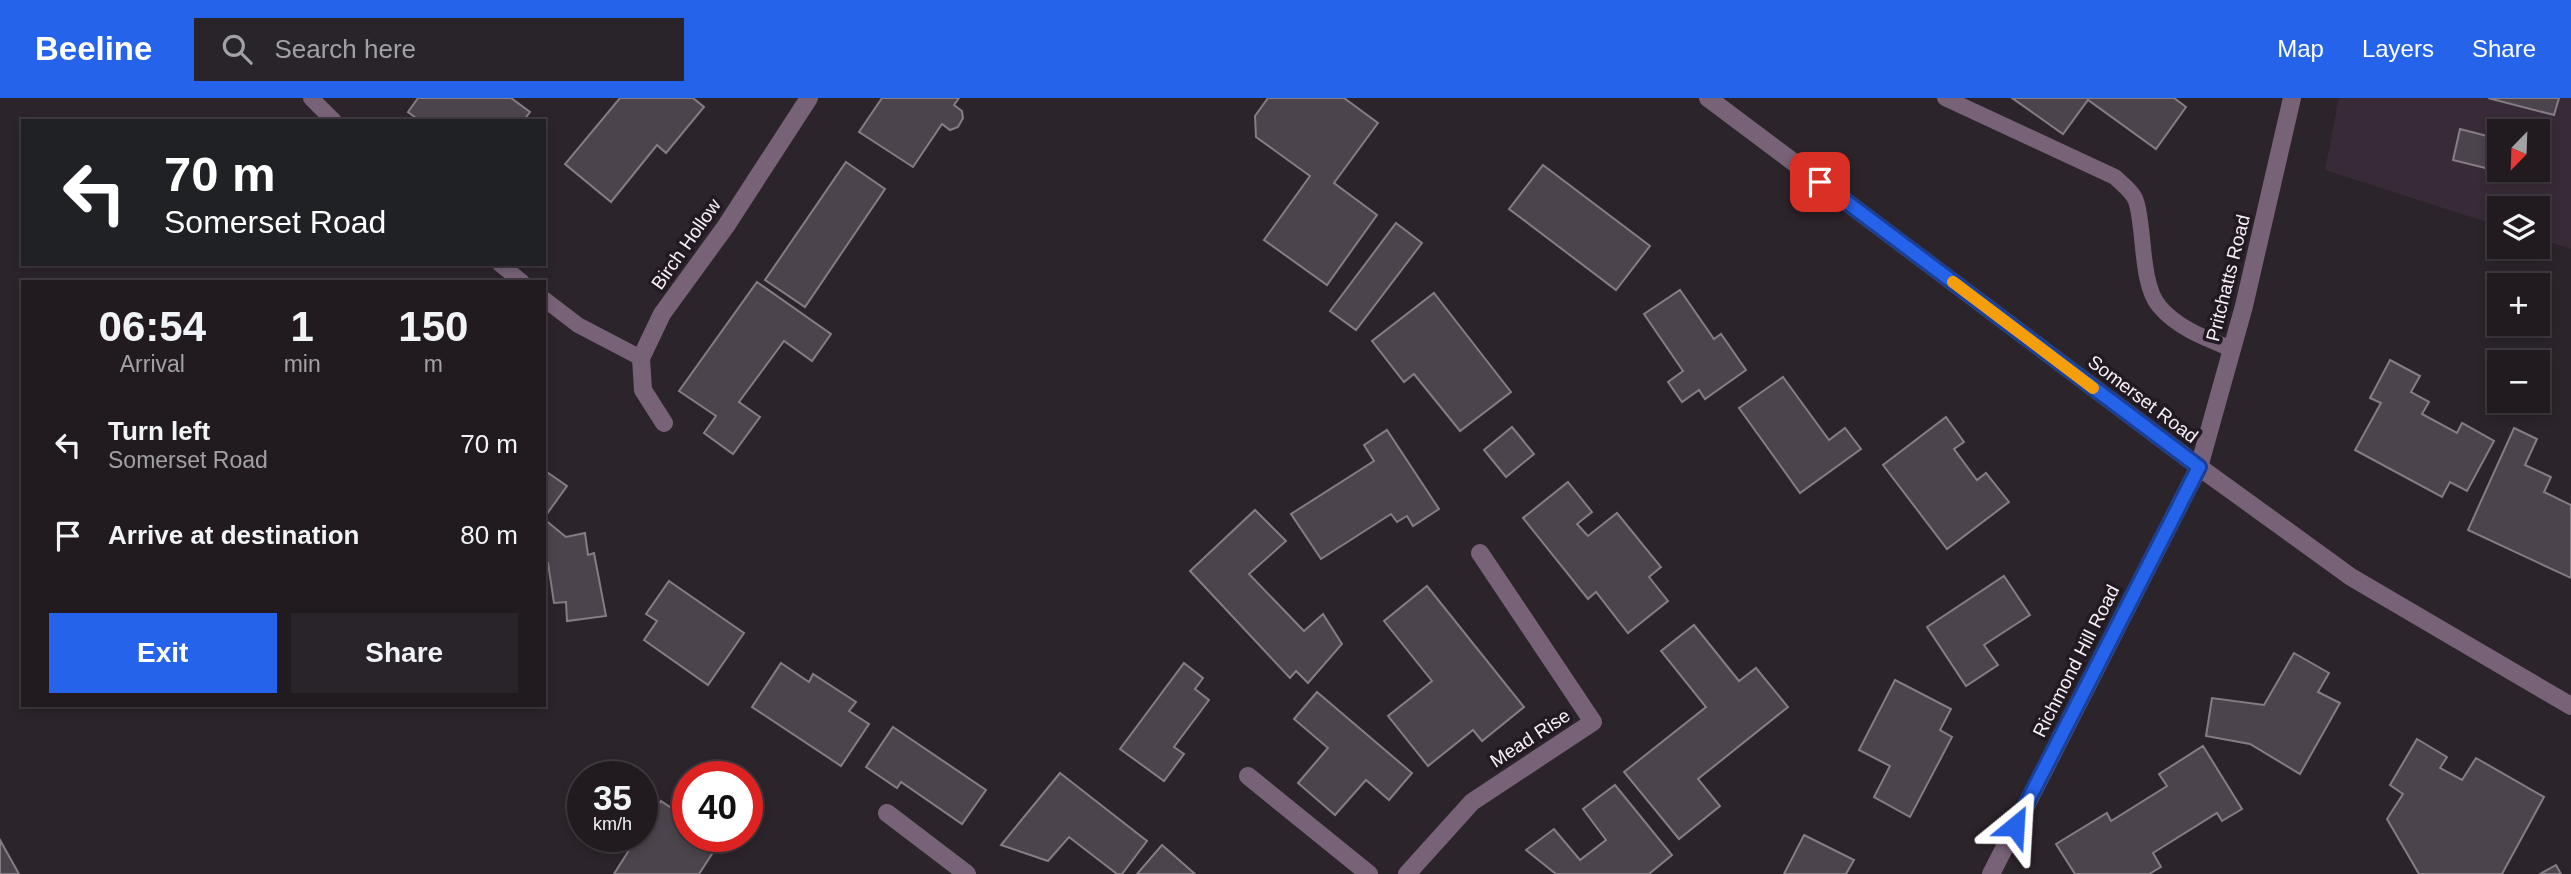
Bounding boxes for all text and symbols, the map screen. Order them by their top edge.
search box [194,18,684,81]
text: Beeline [35,30,152,67]
icon: search [218,30,256,68]
text: Search here [274,34,416,64]
text: Map [2277,35,2324,62]
text: Layers [2362,35,2434,62]
text: Share [2472,35,2536,62]
north arrow [2487,119,2550,182]
map controls [2487,119,2550,413]
icon: left [49,147,140,238]
text: 70 m [164,147,276,201]
pin [1790,152,1850,212]
icon: arrive [1801,163,1839,201]
street label: Birch Hollow [647,195,725,293]
button: layers [2487,196,2550,259]
text: Somerset Road [164,204,386,240]
street label: Pritchatts Road [2202,212,2254,344]
button: + [2487,273,2550,336]
text: 06:54 [99,303,206,350]
text: 1 [290,303,314,350]
text: 150 [398,303,468,350]
button: − [2487,350,2550,413]
text: Arrival [120,351,185,377]
text: min [284,351,321,377]
text: m [424,351,443,377]
street label: Somerset Road [2084,351,2202,447]
text: Turn left [108,416,210,446]
icon: left [49,426,87,464]
text: 70 m [460,429,518,459]
text: Somerset Road [108,447,268,473]
icon: arrive [49,517,87,555]
text: Arrive at destination [108,520,359,550]
text: 80 m [460,520,518,550]
street label: Richmond Hill Road [2029,581,2123,741]
button: Exit [49,613,277,693]
button: Share [291,613,518,693]
street label: Mead Rise [1486,704,1574,772]
speed limit sign: 40 [672,761,763,852]
text: 35 [593,778,632,817]
position arrow [1978,789,2052,863]
text: km/h [593,814,632,834]

